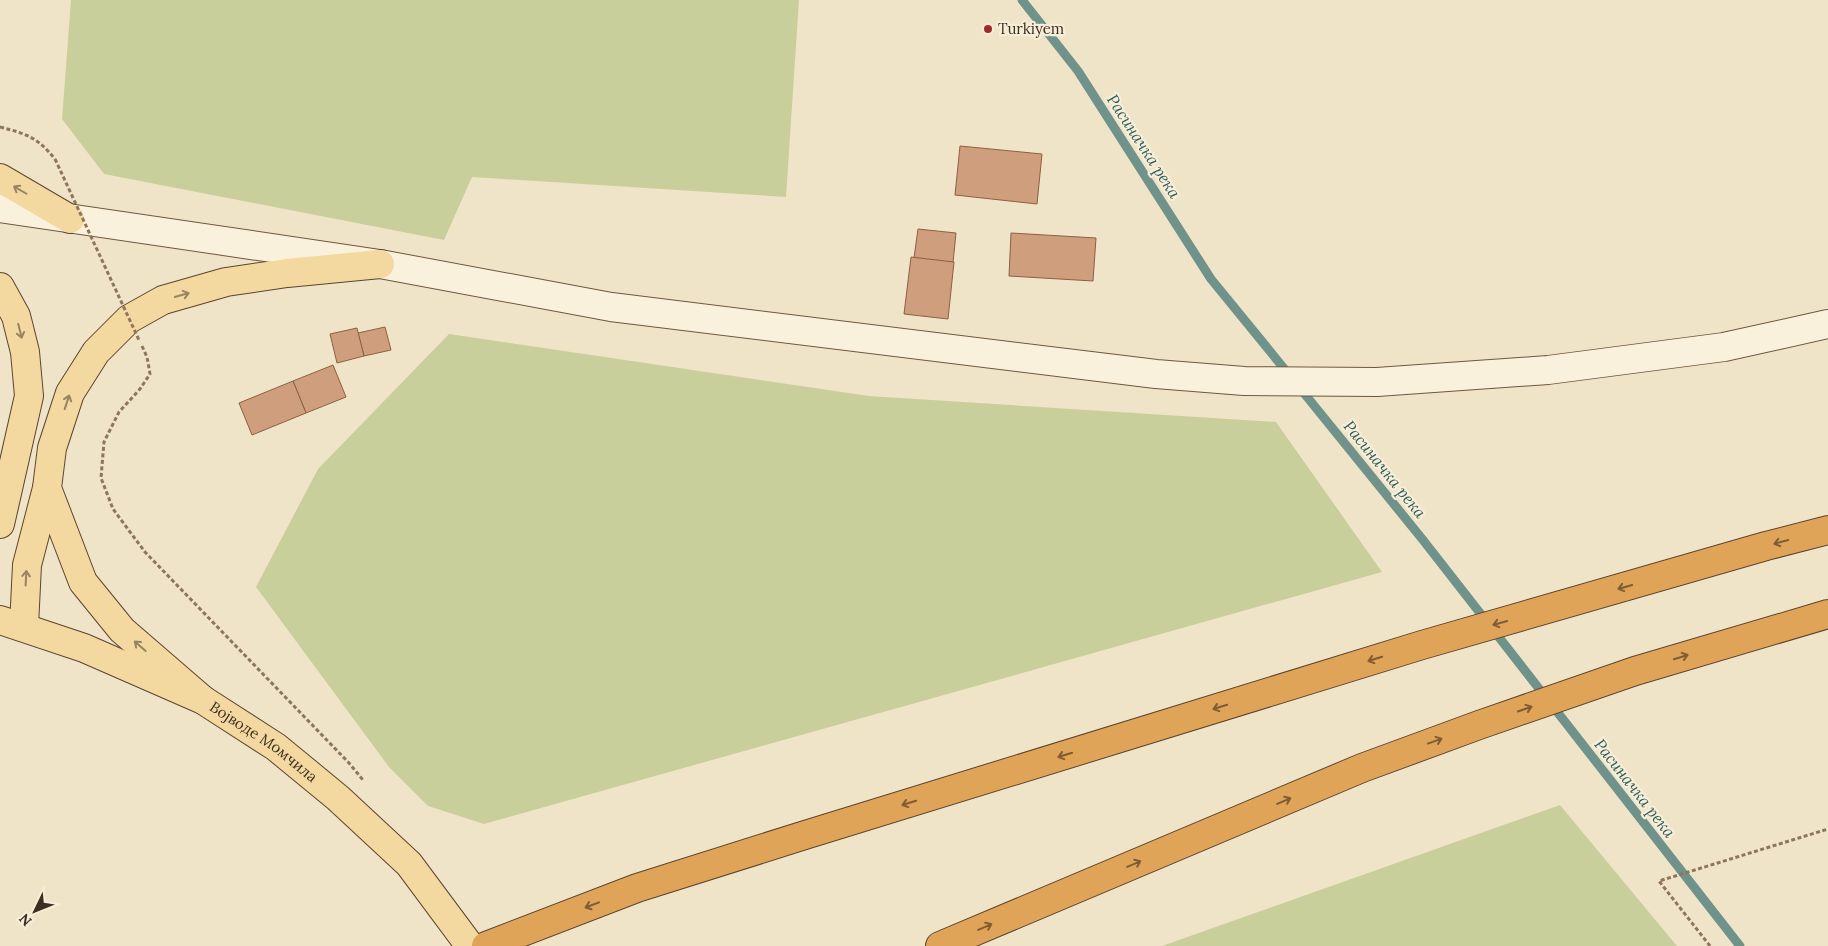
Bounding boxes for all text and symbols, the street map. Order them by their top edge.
place label: Turkiyem [998,19,1064,38]
marker: Turkiyem [982,23,994,35]
water label: Расиначка река [1103,90,1185,202]
one-way arrow [13,184,28,194]
one-way arrow [173,289,189,299]
one-way arrow [16,323,25,339]
one-way arrow [63,394,72,410]
water label: Расиначка река [1340,416,1431,522]
one-way arrow [1773,538,1789,547]
one-way arrow [22,570,31,586]
one-way arrow [1617,583,1633,592]
one-way arrow [1492,618,1508,628]
one-way arrow [133,640,146,651]
one-way arrow [1673,652,1689,662]
one-way arrow [1368,655,1383,664]
street label: Војводе Момчила [206,697,322,786]
one-way arrow [1212,703,1228,712]
one-way arrow [1517,704,1533,713]
water label: Расиначка река [1590,735,1680,842]
one-way arrow [1427,736,1443,745]
one-way arrow [1057,751,1073,761]
one-way arrow [1276,795,1291,805]
one-way arrow [902,799,918,809]
one-way arrow [1127,858,1142,867]
north arrow [10,886,60,936]
one-way arrow [585,901,600,910]
text: N [15,910,36,930]
one-way arrow [977,922,992,931]

